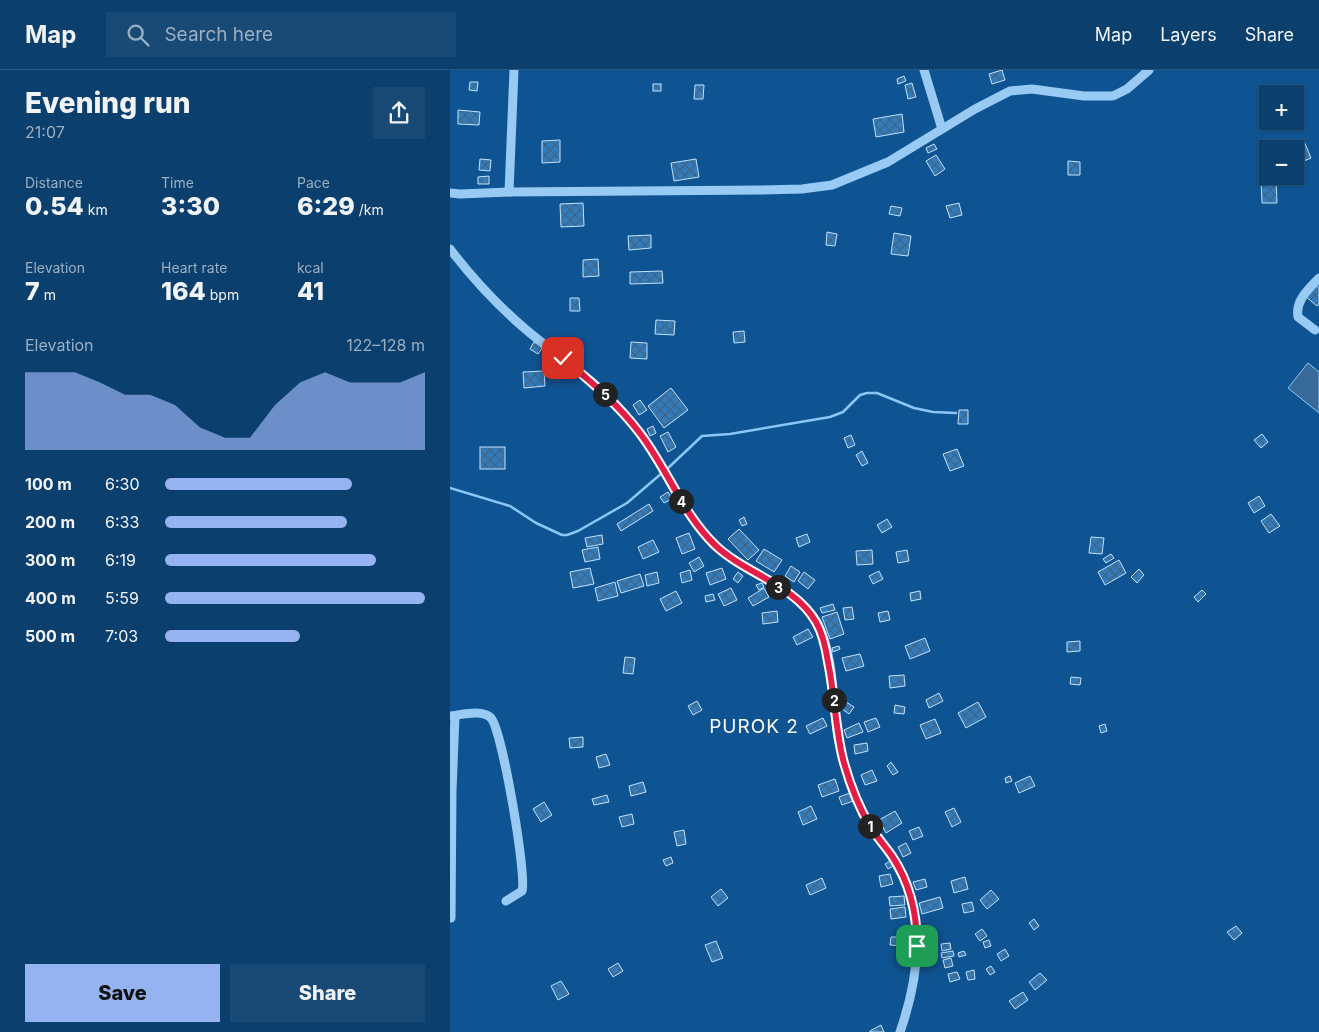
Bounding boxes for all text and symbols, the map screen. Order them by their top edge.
search box [106,12,456,57]
text: Map [25,20,76,49]
icon: search [124,21,152,49]
text: Search here [164,23,273,46]
text: Map [1095,24,1132,45]
text: Layers [1160,24,1217,45]
text: Share [1245,24,1294,45]
map controls [1259,85,1304,185]
button: + [1259,85,1304,130]
text: Evening run [25,86,191,120]
button: share [373,87,425,139]
text: 21:07 [25,122,65,142]
button: − [1259,140,1304,185]
text: Distance [25,174,83,191]
text: Time [161,174,194,191]
text: Pace [297,174,330,191]
text: 0.54 [25,191,84,221]
text: 3:30 [161,191,220,221]
text: 6:29 [297,191,355,221]
text: km [84,201,108,218]
text: /km [355,201,384,218]
text: Elevation [25,259,85,276]
text: Heart rate [161,259,227,276]
text: kcal [297,259,324,276]
text: 7 [25,276,40,306]
text: 164 [161,276,206,306]
text: 41 [297,276,324,306]
text: m [40,286,56,303]
text: bpm [206,286,239,303]
text: Elevation [25,335,94,355]
text: 122–128 m [346,335,425,355]
pin [542,337,584,379]
icon: check [549,344,577,372]
pin: 5 [592,382,618,406]
text: 5 [601,386,610,403]
text: 100 m [25,474,72,494]
text: 6:30 [105,474,140,494]
pin: 4 [668,488,694,514]
text: 4 [677,493,686,510]
text: 200 m [25,512,75,532]
text: 6:33 [105,512,139,532]
text: 300 m [25,550,75,570]
text: 6:19 [105,550,136,570]
pin: 3 [766,574,790,600]
text: 3 [774,579,783,596]
text: 400 m [25,588,76,608]
text: 5:59 [105,588,139,608]
text: 500 m [25,626,75,646]
text: 7:03 [105,626,138,646]
pin: 2 [822,688,846,712]
text: 2 [830,692,839,709]
district label: PUROK 2 [709,715,799,738]
pin: 1 [858,814,882,838]
text: 1 [867,818,874,835]
pin [896,925,938,967]
icon: arrive [903,932,931,960]
button: Save [25,964,220,1022]
button: Share [230,964,425,1022]

